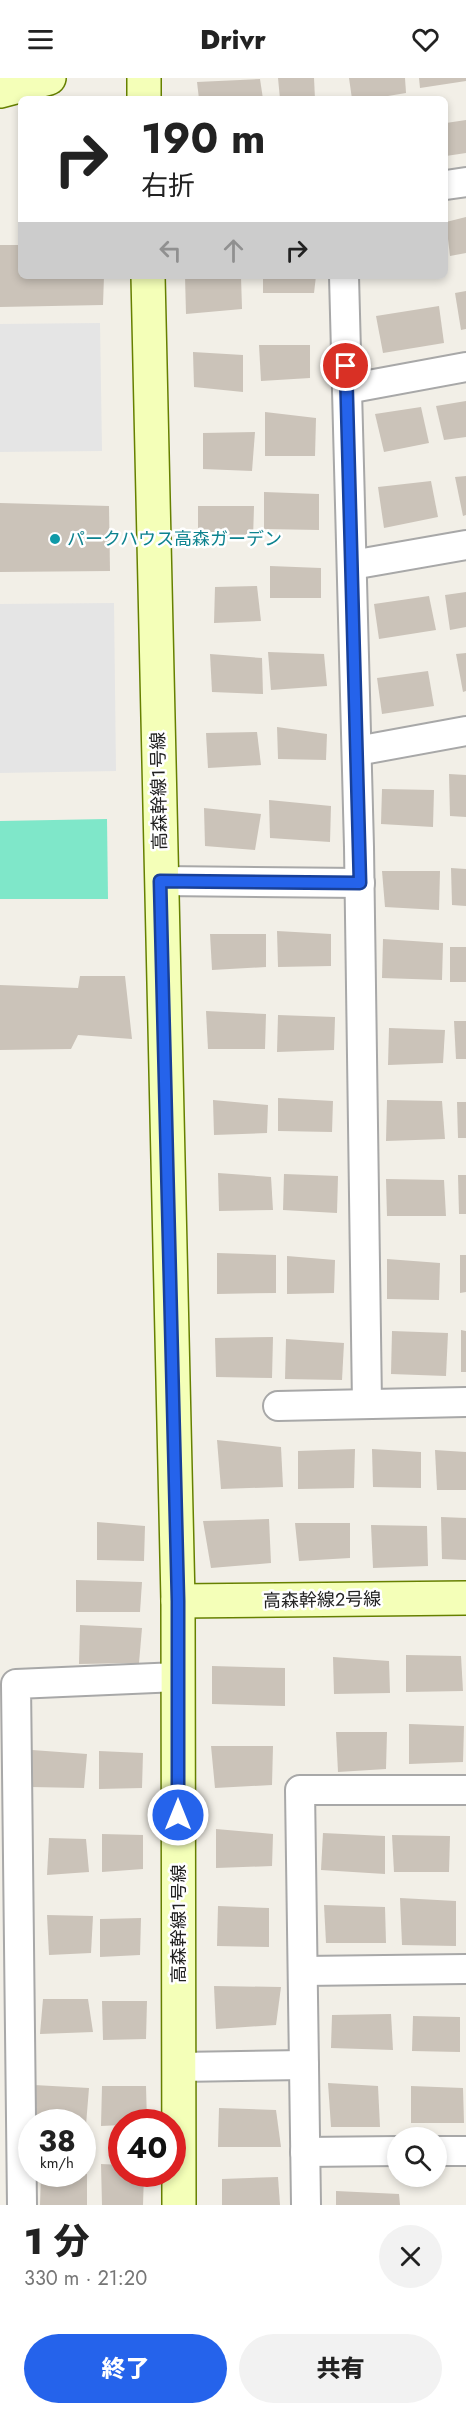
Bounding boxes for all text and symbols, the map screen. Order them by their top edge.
text: Drivr [200,20,266,59]
icon: menu [24,23,57,56]
icon: heart [409,23,442,56]
text: 190 m [141,108,265,169]
icon: right [42,120,120,198]
text: 右折 [141,166,195,205]
icon: left [154,234,187,267]
icon: ahead [217,234,250,267]
icon: right [280,234,313,267]
pin [320,340,371,391]
icon: arrive [329,349,362,382]
place label: パークハウス高森ガーデン [67,526,282,552]
marker: パークハウス高森ガーデン [48,532,62,546]
street label: 高森幹線１号線 [145,732,173,850]
street label: 高森幹線２号線 [263,1586,381,1614]
position arrow [146,1783,210,1847]
street label: 高森幹線１号線 [166,1865,192,1983]
speed limit sign: 40 [108,2109,186,2187]
text: 38 [38,2119,76,2162]
map controls [387,2127,447,2187]
button: search [387,2127,447,2187]
text: km/h [40,2152,74,2174]
text: 1 分 [24,2215,90,2267]
button: close [379,2225,442,2288]
text: 330 m · 21:20 [24,2264,147,2293]
button: 終了 [24,2334,227,2403]
button: 共有 [239,2334,442,2403]

